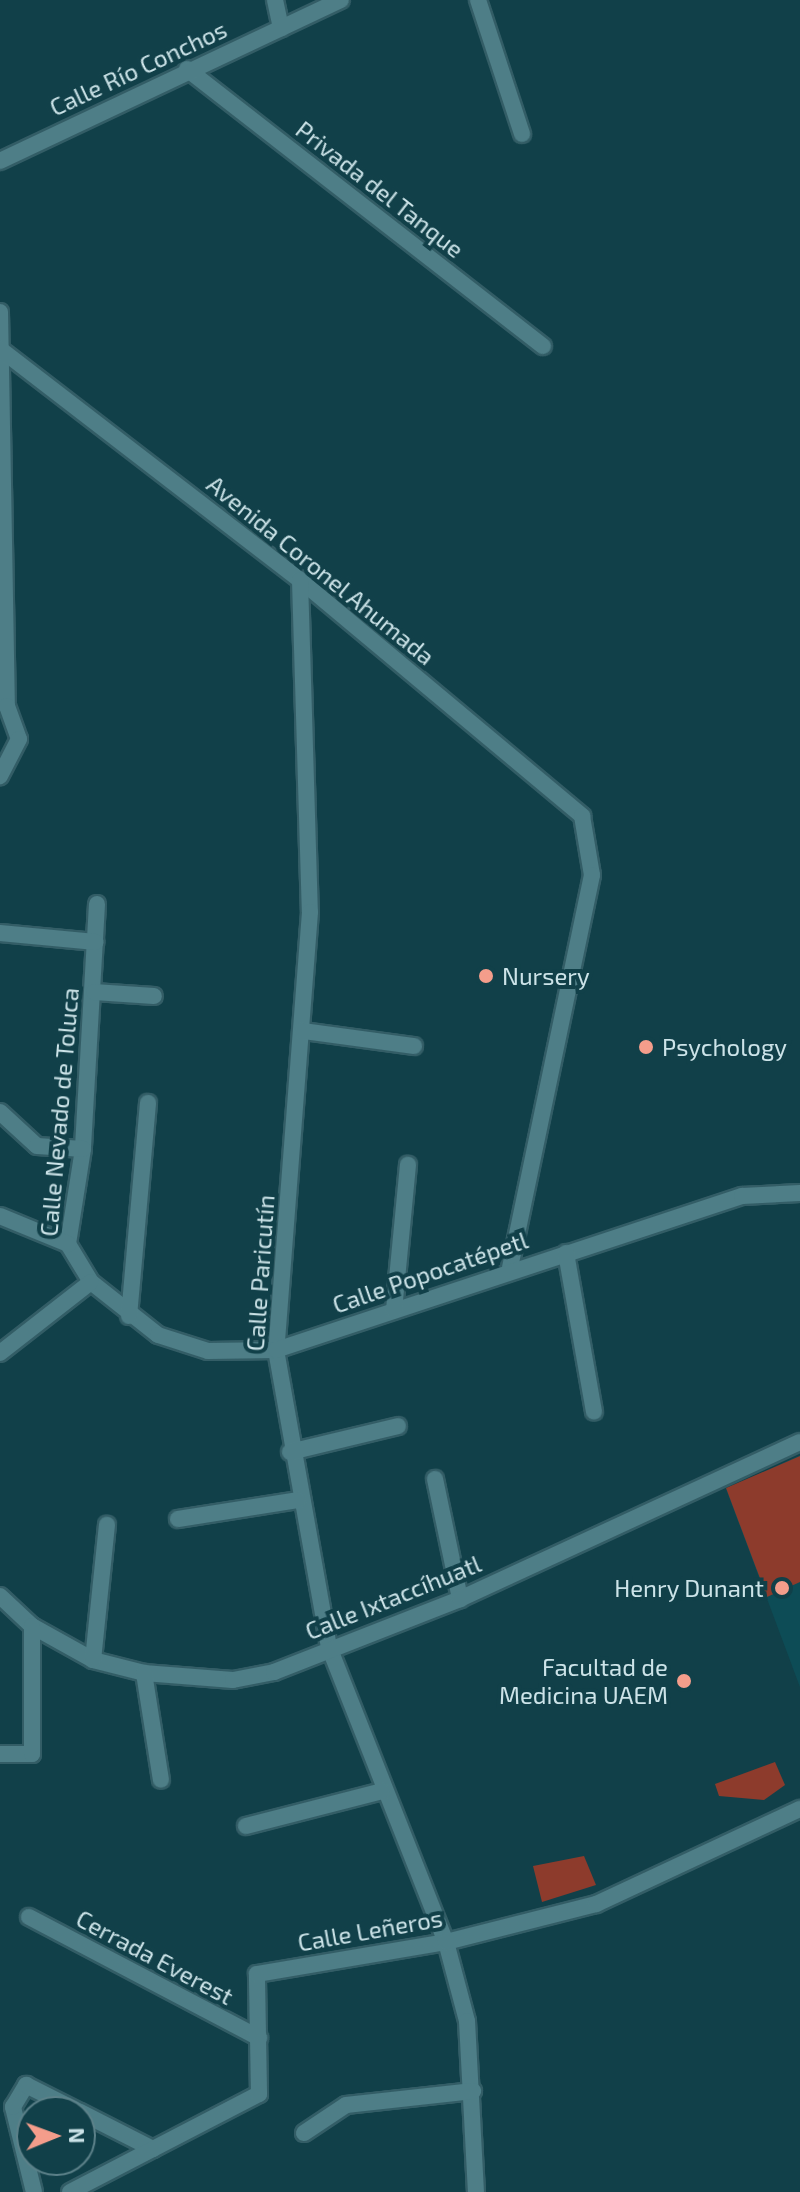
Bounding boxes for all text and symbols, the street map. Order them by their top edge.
street label: Calle Río Conchos [45,14,231,122]
street label: Privada del Tanque [290,114,470,264]
street label: Avenida Coronel Ahumada [201,469,441,671]
place label: Nursery [502,962,590,990]
marker: Nursery [477,967,495,985]
street label: Calle Nevado de Toluca [34,986,84,1238]
place label: Psychology [662,1033,787,1061]
marker: Psychology [637,1038,655,1056]
street label: Calle Paricutín [240,1194,280,1352]
street label: Calle Popocatépetl [329,1225,531,1319]
street label: Calle Ixtaccíhuatl [301,1549,485,1645]
place label: Henry Dunant [614,1574,764,1602]
marker: Henry Dunant [771,1577,793,1599]
place label: Facultad de Medicina UAEM [499,1653,668,1709]
marker: Facultad de Medicina UAEM [675,1672,693,1690]
street label: Calle Leñeros [295,1903,445,1957]
street label: Cerrada Everest [72,1904,238,2010]
north arrow [16,2096,96,2176]
text: N [65,2127,91,2144]

